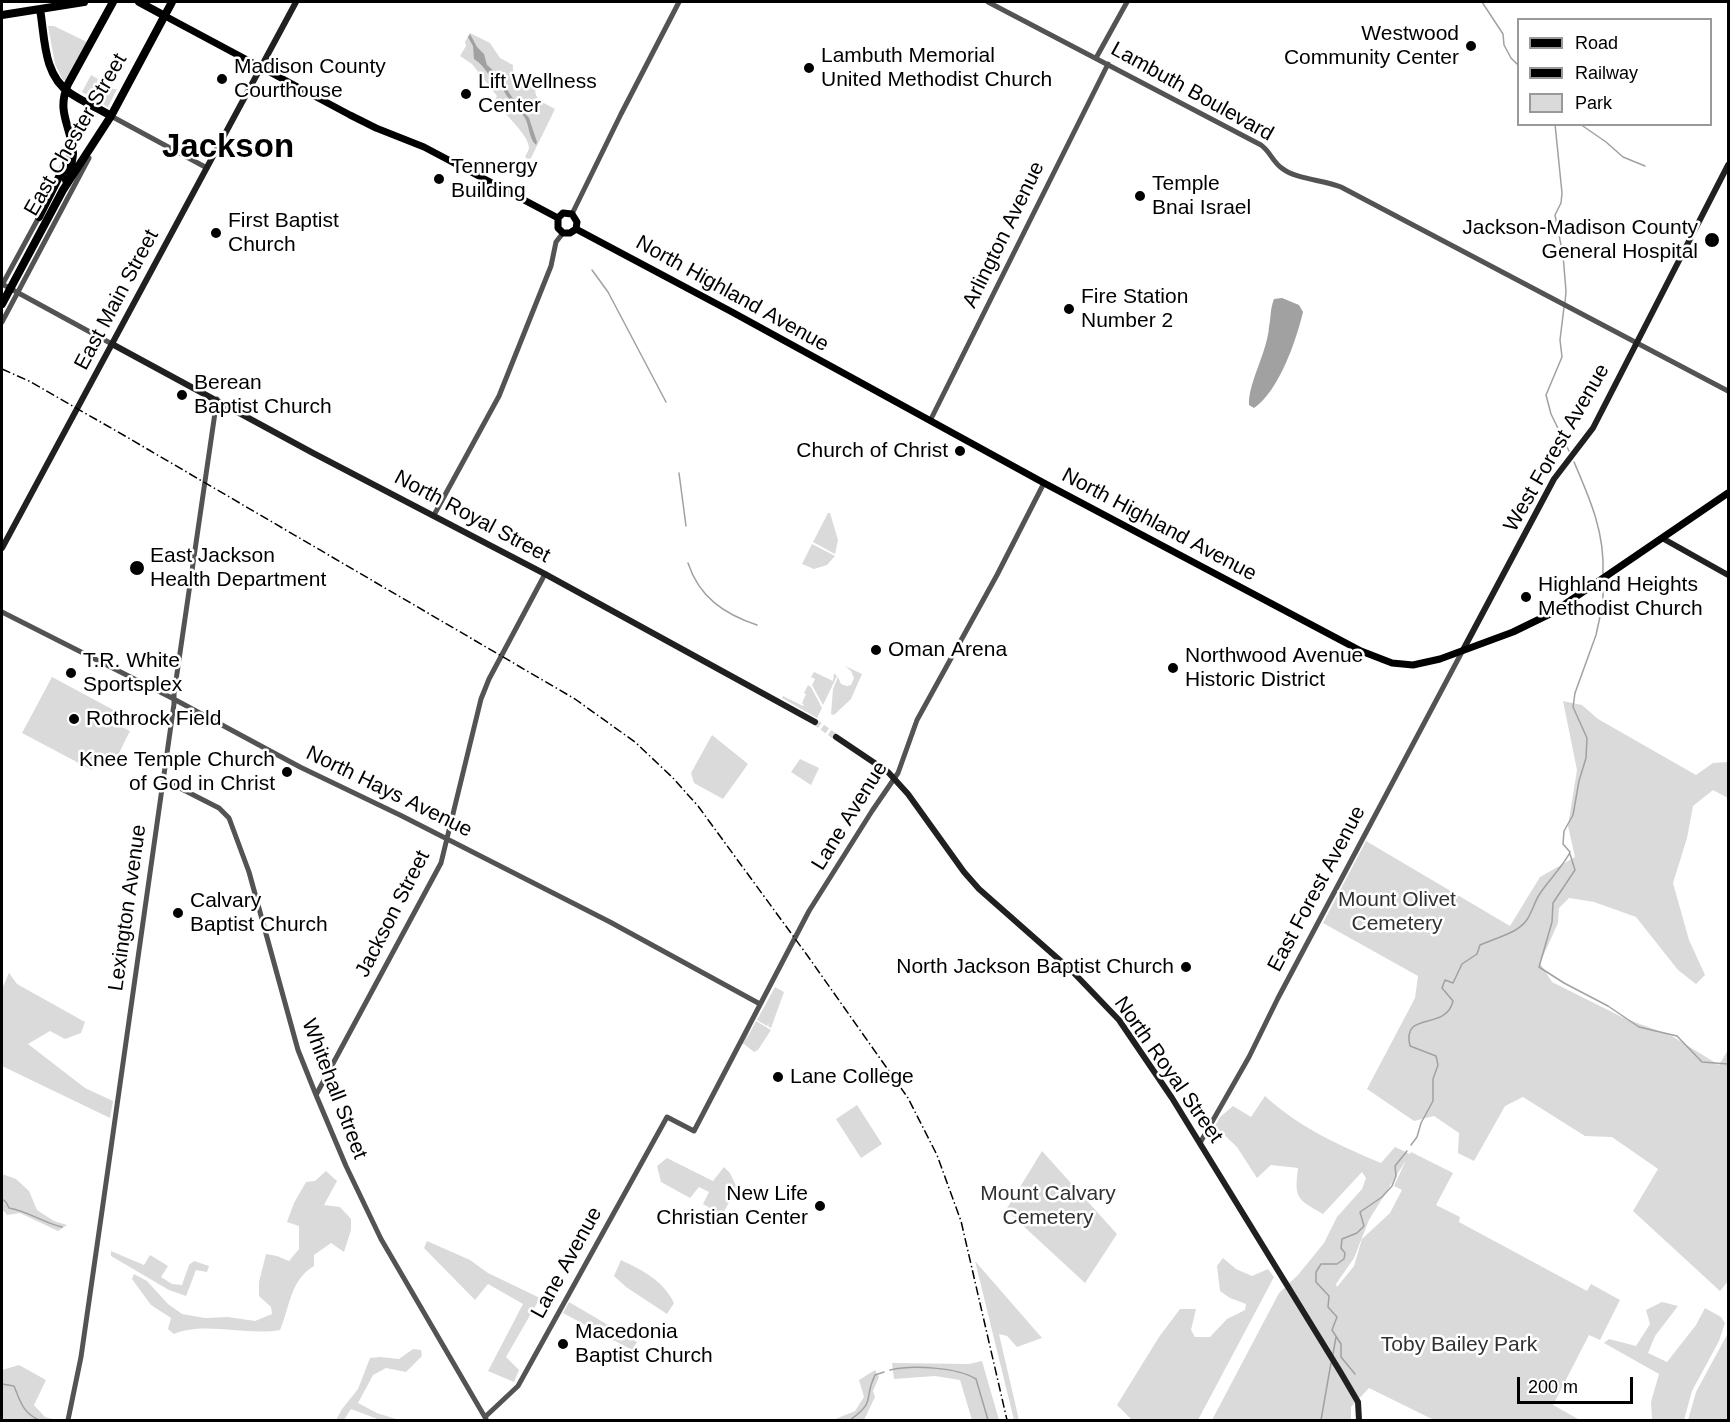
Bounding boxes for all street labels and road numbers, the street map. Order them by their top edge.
street label: Lambuth Boulevard [1106,37,1278,147]
street label: East Chester Street [19,49,133,221]
street label: Arlington Avenue [958,158,1050,312]
street label: East Main Street [69,226,165,374]
street label: North Highland Avenue [631,230,833,358]
street label: West Forest Avenue [1499,360,1615,536]
street label: North Highland Avenue [1057,463,1261,587]
street label: North Royal Street [390,465,554,569]
street label: North Hays Avenue [302,741,476,843]
street label: Lane Avenue [807,757,893,875]
street label: East Forest Avenue [1263,802,1371,976]
street label: Lexington Avenue [104,823,152,993]
street label: Jackson Street [350,846,436,982]
street label: North Royal Street [1108,992,1228,1148]
street label: Whitehall Street [296,1015,372,1163]
street label: Lane Avenue [526,1203,608,1323]

